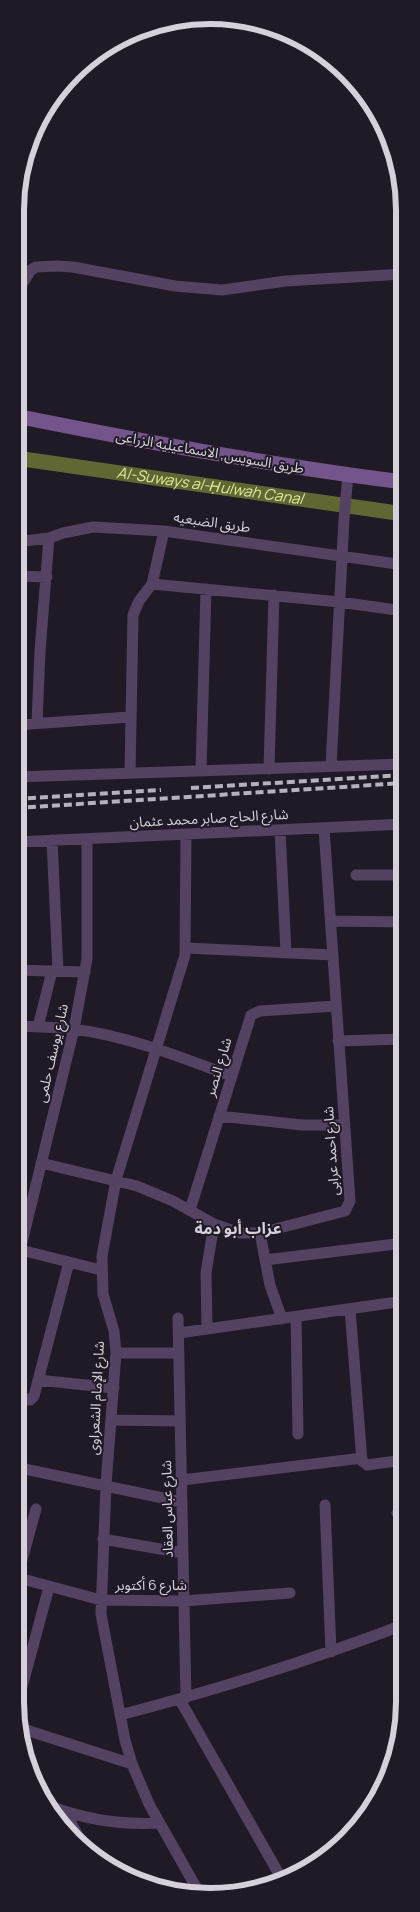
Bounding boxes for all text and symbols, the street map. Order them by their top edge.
street label: طريق السويس, الاسماعيليه الزراعى [114,426,306,478]
water label: Al-Suways al-Ḥulwah Canal [116,462,307,510]
street label: طريق الضبعيه [172,507,252,537]
street label: شارع الحاج صابر محمد عثمان [129,804,289,833]
street label: شارع يوسف حلمى [31,1002,74,1105]
street label: شارع النصر [199,1035,237,1100]
street label: شارع احمد عرابى [318,1106,345,1196]
district label: عزاب أبو دمة [194,1217,282,1239]
street label: شارع الإمام الشعراوى [83,1340,110,1456]
street label: شارع عباس العقاد [156,1460,179,1558]
street label: شارع 6 أكتوبر [114,1575,187,1596]

